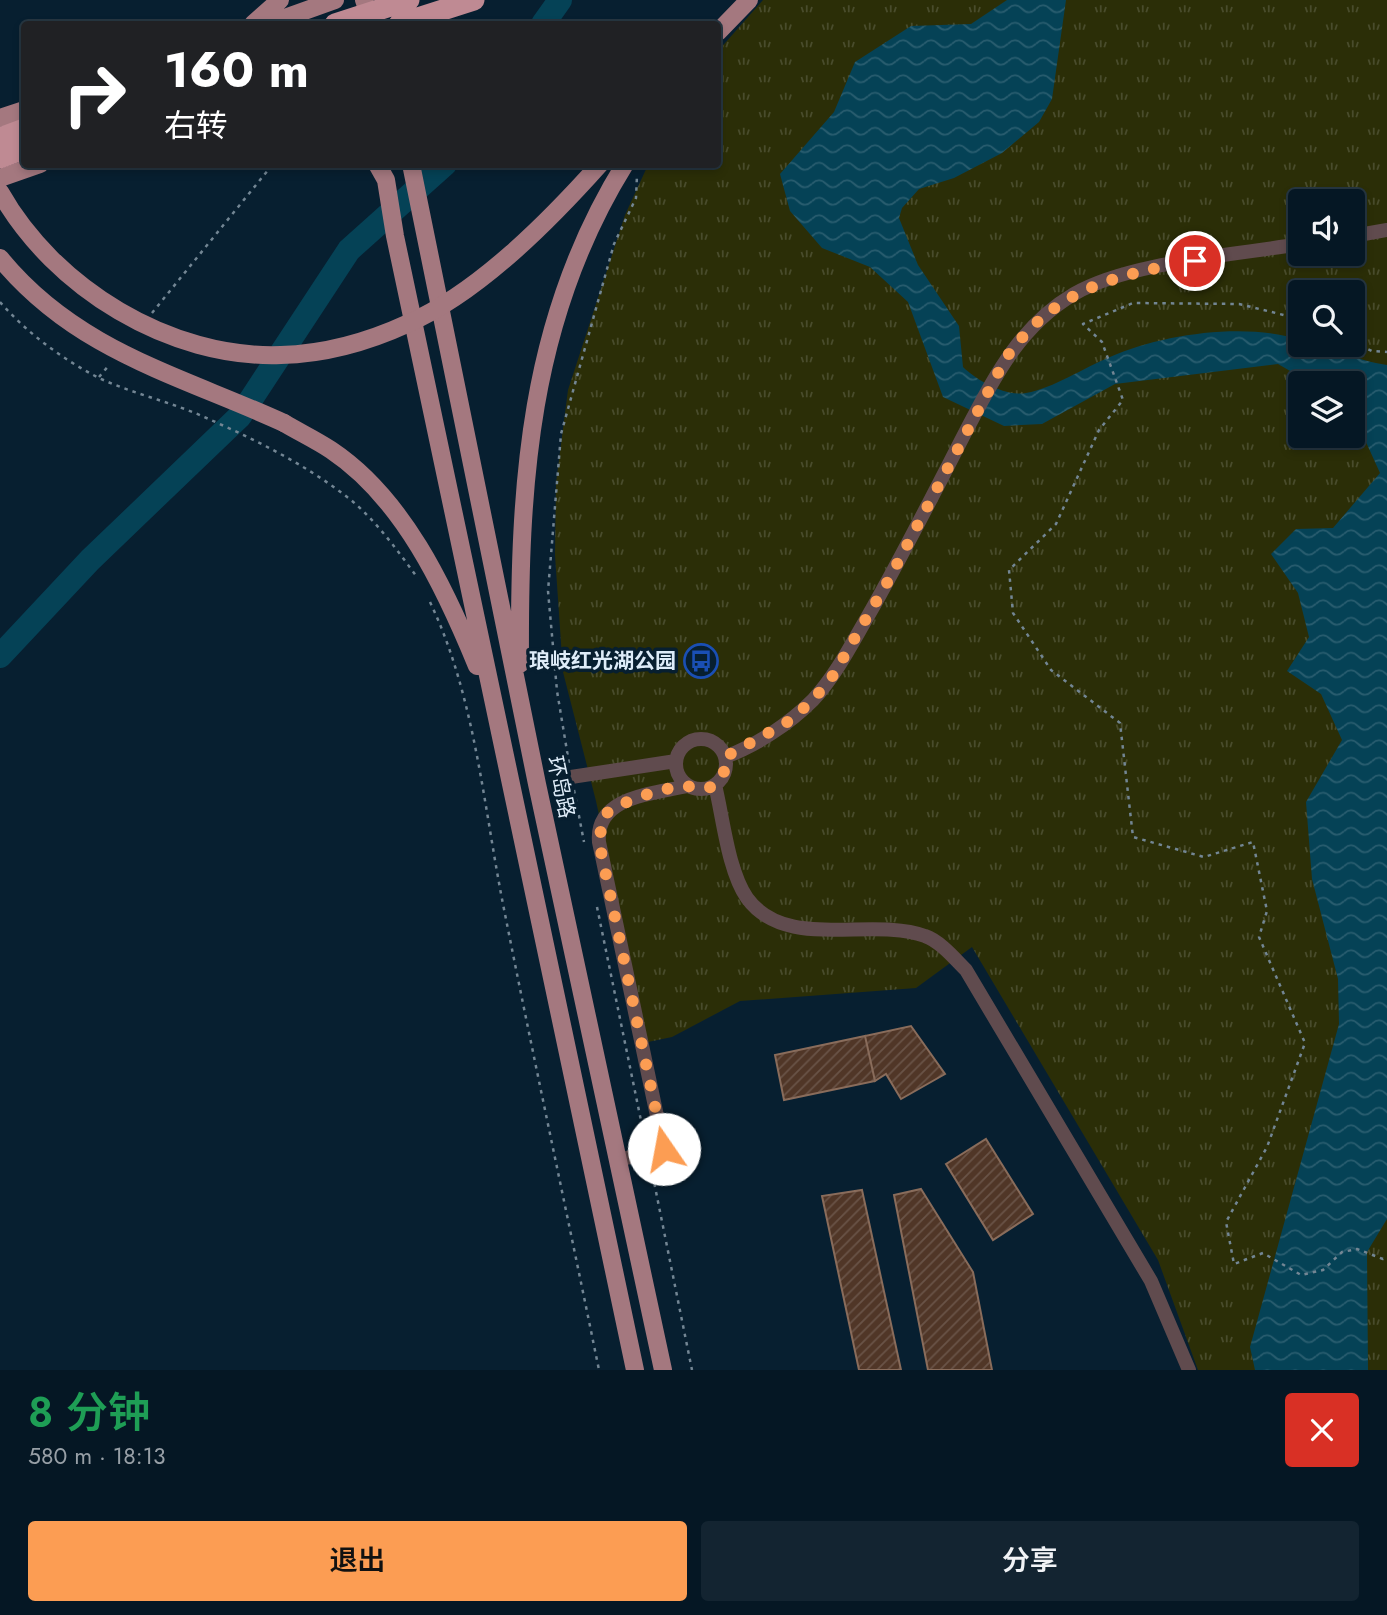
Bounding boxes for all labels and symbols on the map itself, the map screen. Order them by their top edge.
pin [1165,231,1225,291]
bus stop icon: 琅岐红光湖公园 [682,642,720,680]
place label: 琅岐红光湖公园 [529,646,676,676]
street label: 环岛路 [540,753,582,821]
position arrow [627,1112,701,1186]

